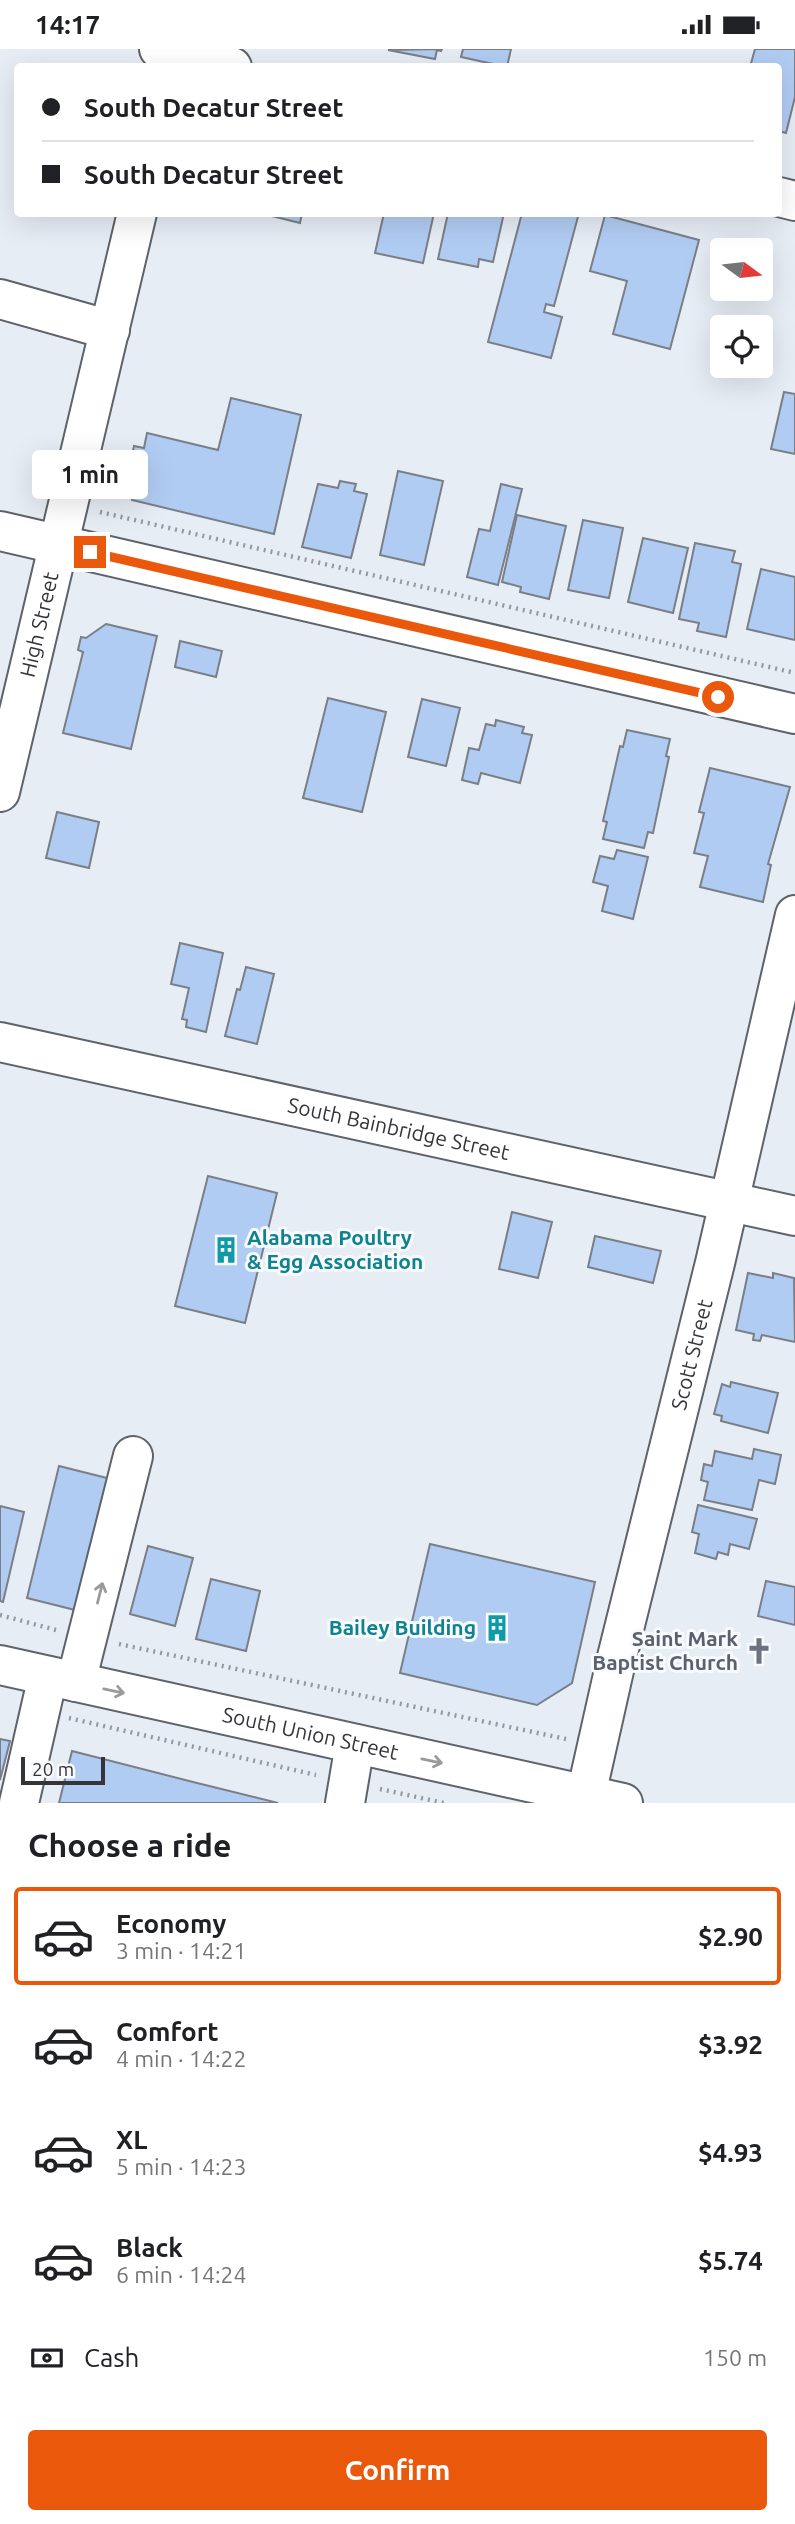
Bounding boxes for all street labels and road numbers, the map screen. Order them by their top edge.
street label: High Street [15,569,63,679]
street label: South Bainbridge Street [286,1092,512,1164]
street label: Scott Street [666,1297,717,1412]
street label: South Union Street [220,1702,401,1764]

